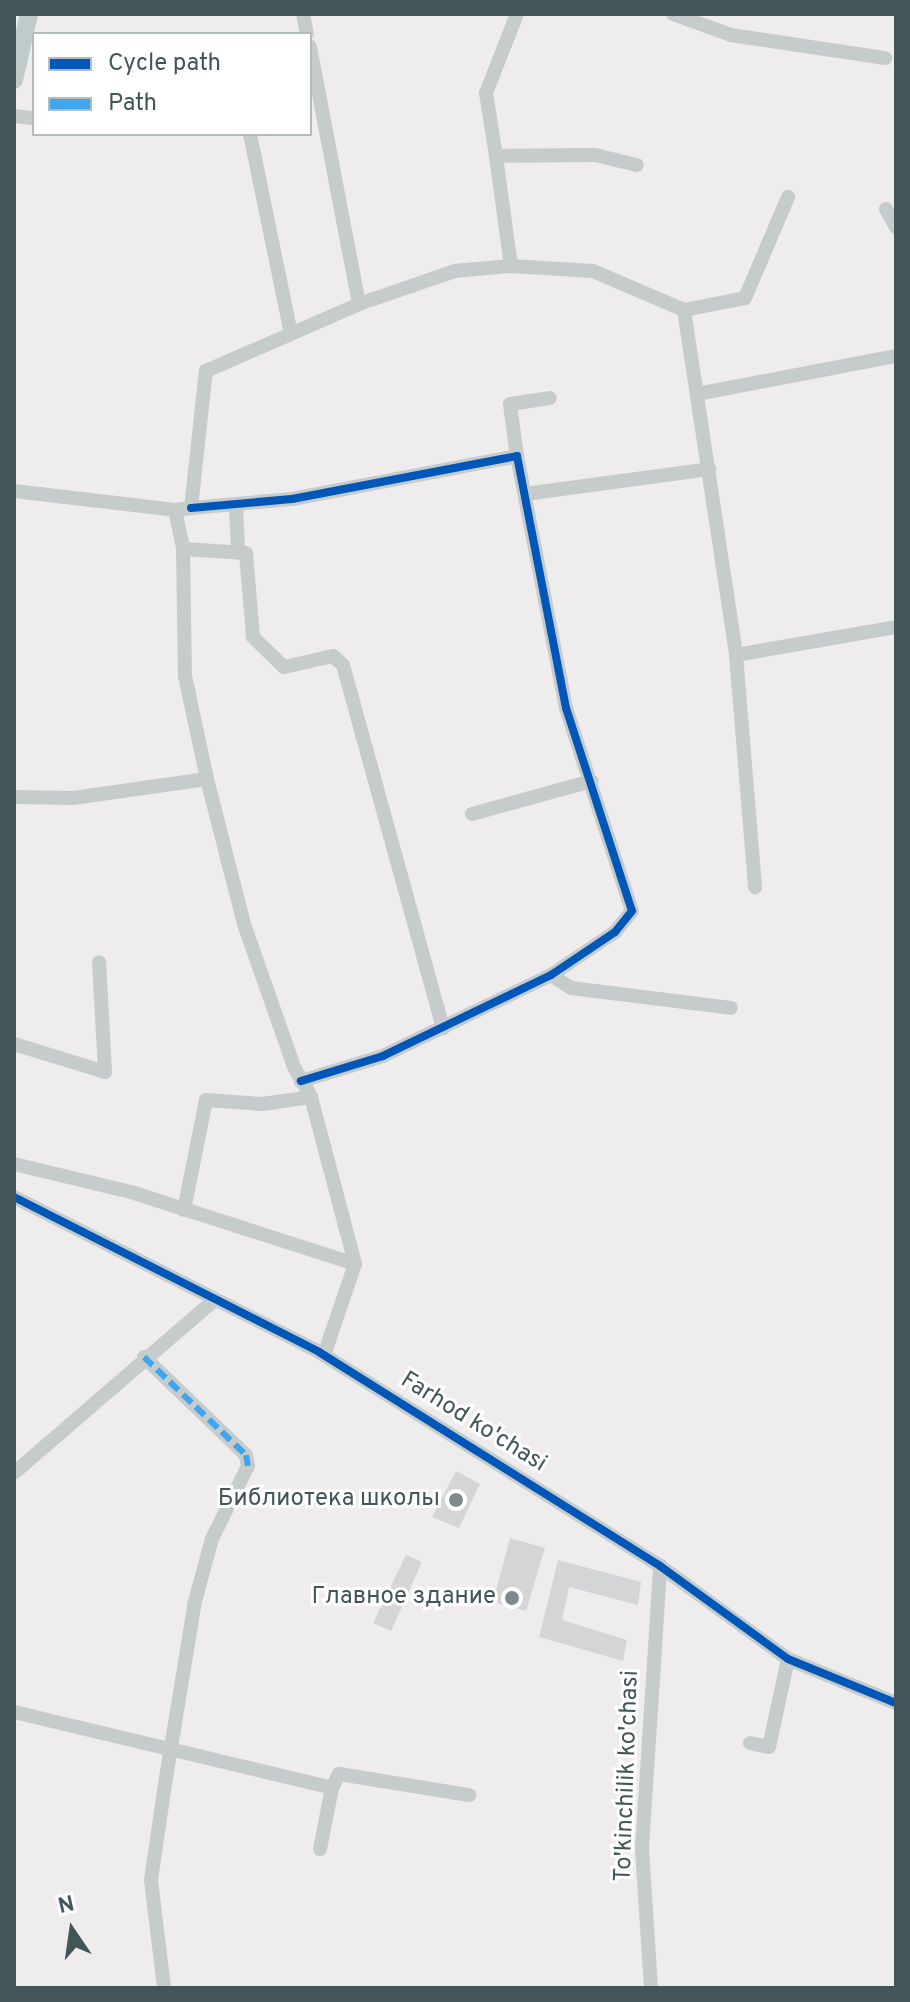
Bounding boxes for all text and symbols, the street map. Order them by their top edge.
legend [32,32,312,136]
text: Cycle path [108,49,221,79]
text: Path [108,89,157,119]
street label: Farhod ko'chasi [395,1367,551,1479]
place label: Библиотека школы [218,1486,440,1514]
marker: Библиотека школы [447,1491,465,1509]
place label: Главное здание [311,1584,496,1612]
marker: Главное здание [503,1589,521,1607]
street label: To'kinchilik ko'chasi [610,1670,646,1882]
north arrow [32,1890,112,1970]
text: N [56,1891,77,1921]

